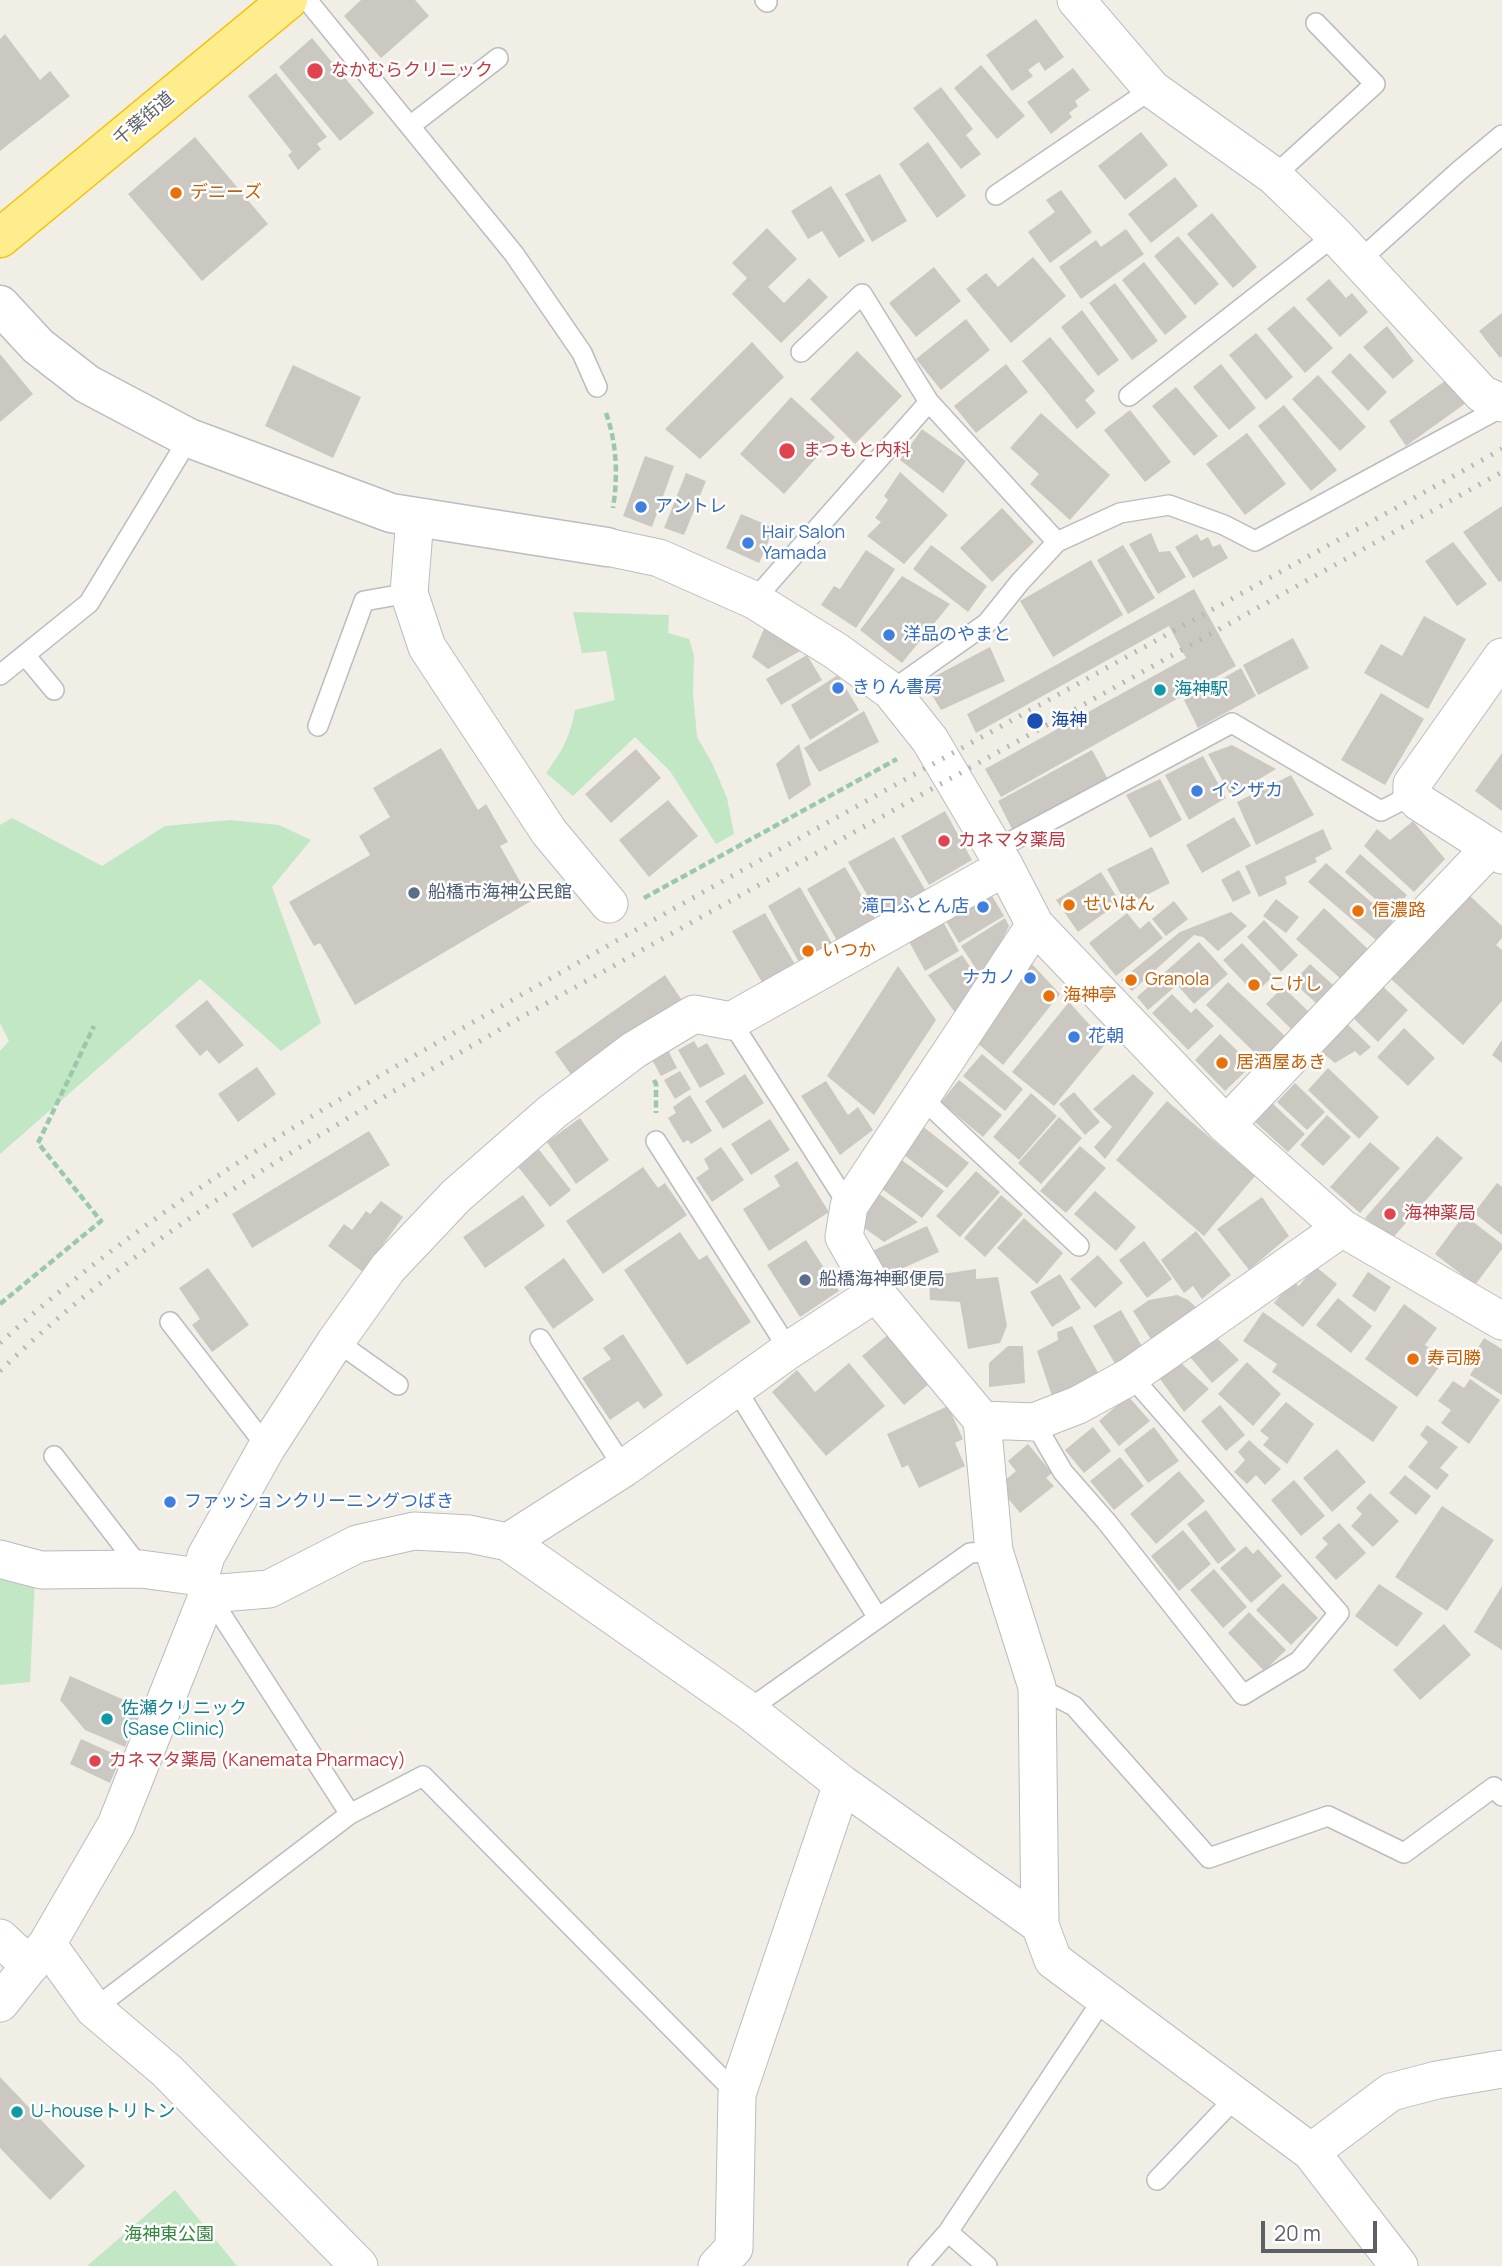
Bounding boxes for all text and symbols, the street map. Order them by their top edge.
place label: なかむらクリニック [331,60,493,82]
marker: なかむらクリニック [305,61,325,81]
street label: 千葉街道 [109,88,179,150]
place label: デニーズ [190,182,262,204]
marker: デニーズ [168,185,184,201]
place label: まつもと内科 [803,440,911,462]
marker: まつもと内科 [777,441,797,461]
place label: アントレ [655,496,727,518]
marker: アントレ [633,499,649,515]
place label: Hair Salon Yamada [762,522,845,564]
marker: Hair Salon Yamada [740,535,756,551]
place label: 洋品のやまと [903,624,1011,646]
marker: 洋品のやまと [881,627,897,643]
place label: きりん書房 [852,677,942,699]
place label: 海神駅 [1174,679,1228,701]
marker: きりん書房 [830,680,846,696]
marker: 海神駅 [1152,682,1168,698]
place label: 海神 [1051,710,1087,732]
marker: 海神 [1025,711,1045,731]
place label: イシザカ [1211,780,1283,802]
marker: イシザカ [1189,783,1205,799]
place label: カネマタ薬局 [958,830,1066,852]
marker: カネマタ薬局 [936,833,952,849]
place label: 船橋市海神公民館 [428,882,572,904]
marker: 船橋市海神公民館 [406,885,422,901]
place label: せいはん [1083,894,1155,916]
place label: 滝口ふとん店 [861,896,969,918]
marker: せいはん [1061,897,1077,913]
marker: 滝口ふとん店 [975,899,991,915]
place label: 信濃路 [1372,900,1426,922]
marker: 信濃路 [1350,903,1366,919]
place label: いつか [822,940,876,962]
marker: いつか [800,943,816,959]
place label: ナカノ [962,967,1016,989]
place label: Granola [1145,969,1209,991]
marker: ナカノ [1022,970,1038,986]
marker: Granola [1123,972,1139,988]
place label: こけし [1268,974,1322,996]
marker: こけし [1246,977,1262,993]
place label: 海神亭 [1063,985,1117,1007]
marker: 海神亭 [1041,988,1057,1004]
place label: 花朝 [1088,1026,1124,1048]
marker: 花朝 [1066,1029,1082,1045]
place label: 居酒屋あき [1236,1052,1326,1074]
marker: 居酒屋あき [1214,1055,1230,1071]
place label: 海神薬局 [1404,1203,1476,1225]
marker: 海神薬局 [1382,1206,1398,1222]
place label: 船橋海神郵便局 [819,1269,945,1291]
marker: 船橋海神郵便局 [797,1272,813,1288]
place label: 寿司勝 [1427,1348,1481,1370]
marker: 寿司勝 [1405,1351,1421,1367]
place label: ファッションクリーニングつばき [184,1491,454,1513]
marker: ファッションクリーニングつばき [162,1494,178,1510]
place label: 佐瀬クリニック (Sase Clinic) [121,1698,247,1740]
marker: 佐瀬クリニック (Sase Clinic) [99,1711,115,1727]
place label: カネマタ薬局 (Kanemata Pharmacy) [109,1750,406,1772]
marker: カネマタ薬局 (Kanemata Pharmacy) [87,1753,103,1769]
place label: U-houseトリトン [31,2101,175,2123]
marker: U-houseトリトン [9,2104,25,2120]
scale bar [1264,2206,1380,2250]
text: 20 m [1274,2219,1321,2247]
park label: 海神東公園 [124,2224,214,2246]

